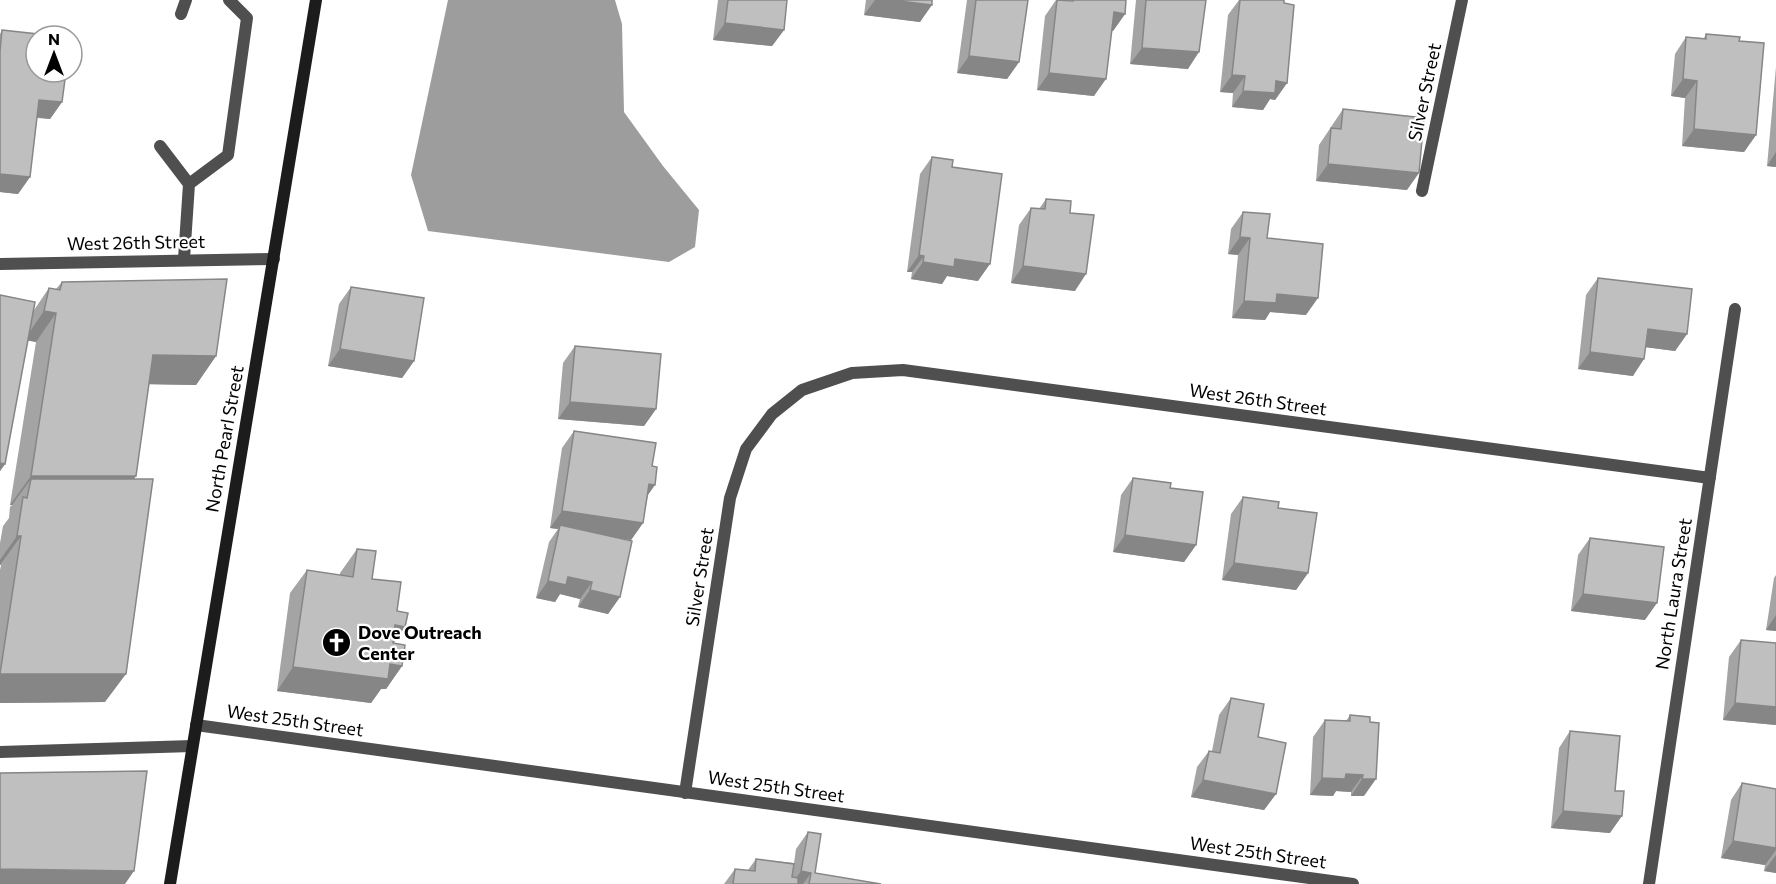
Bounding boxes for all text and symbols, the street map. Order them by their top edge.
north arrow [24,24,84,84]
text: N [48,29,60,48]
street label: Silver Street [1403,41,1445,143]
street label: West 26th Street [67,230,205,254]
street label: North Pearl Street [200,364,248,514]
street label: West 26th Street [1188,378,1328,420]
street label: North Laura Street [1650,516,1696,671]
street label: Silver Street [680,526,718,628]
place label: Dove Outreach Center [358,621,482,664]
church icon: Dove Outreach Center [321,627,353,659]
street label: West 25th Street [225,700,365,740]
street label: West 25th Street [706,766,846,806]
street label: West 25th Street [1188,832,1328,872]

